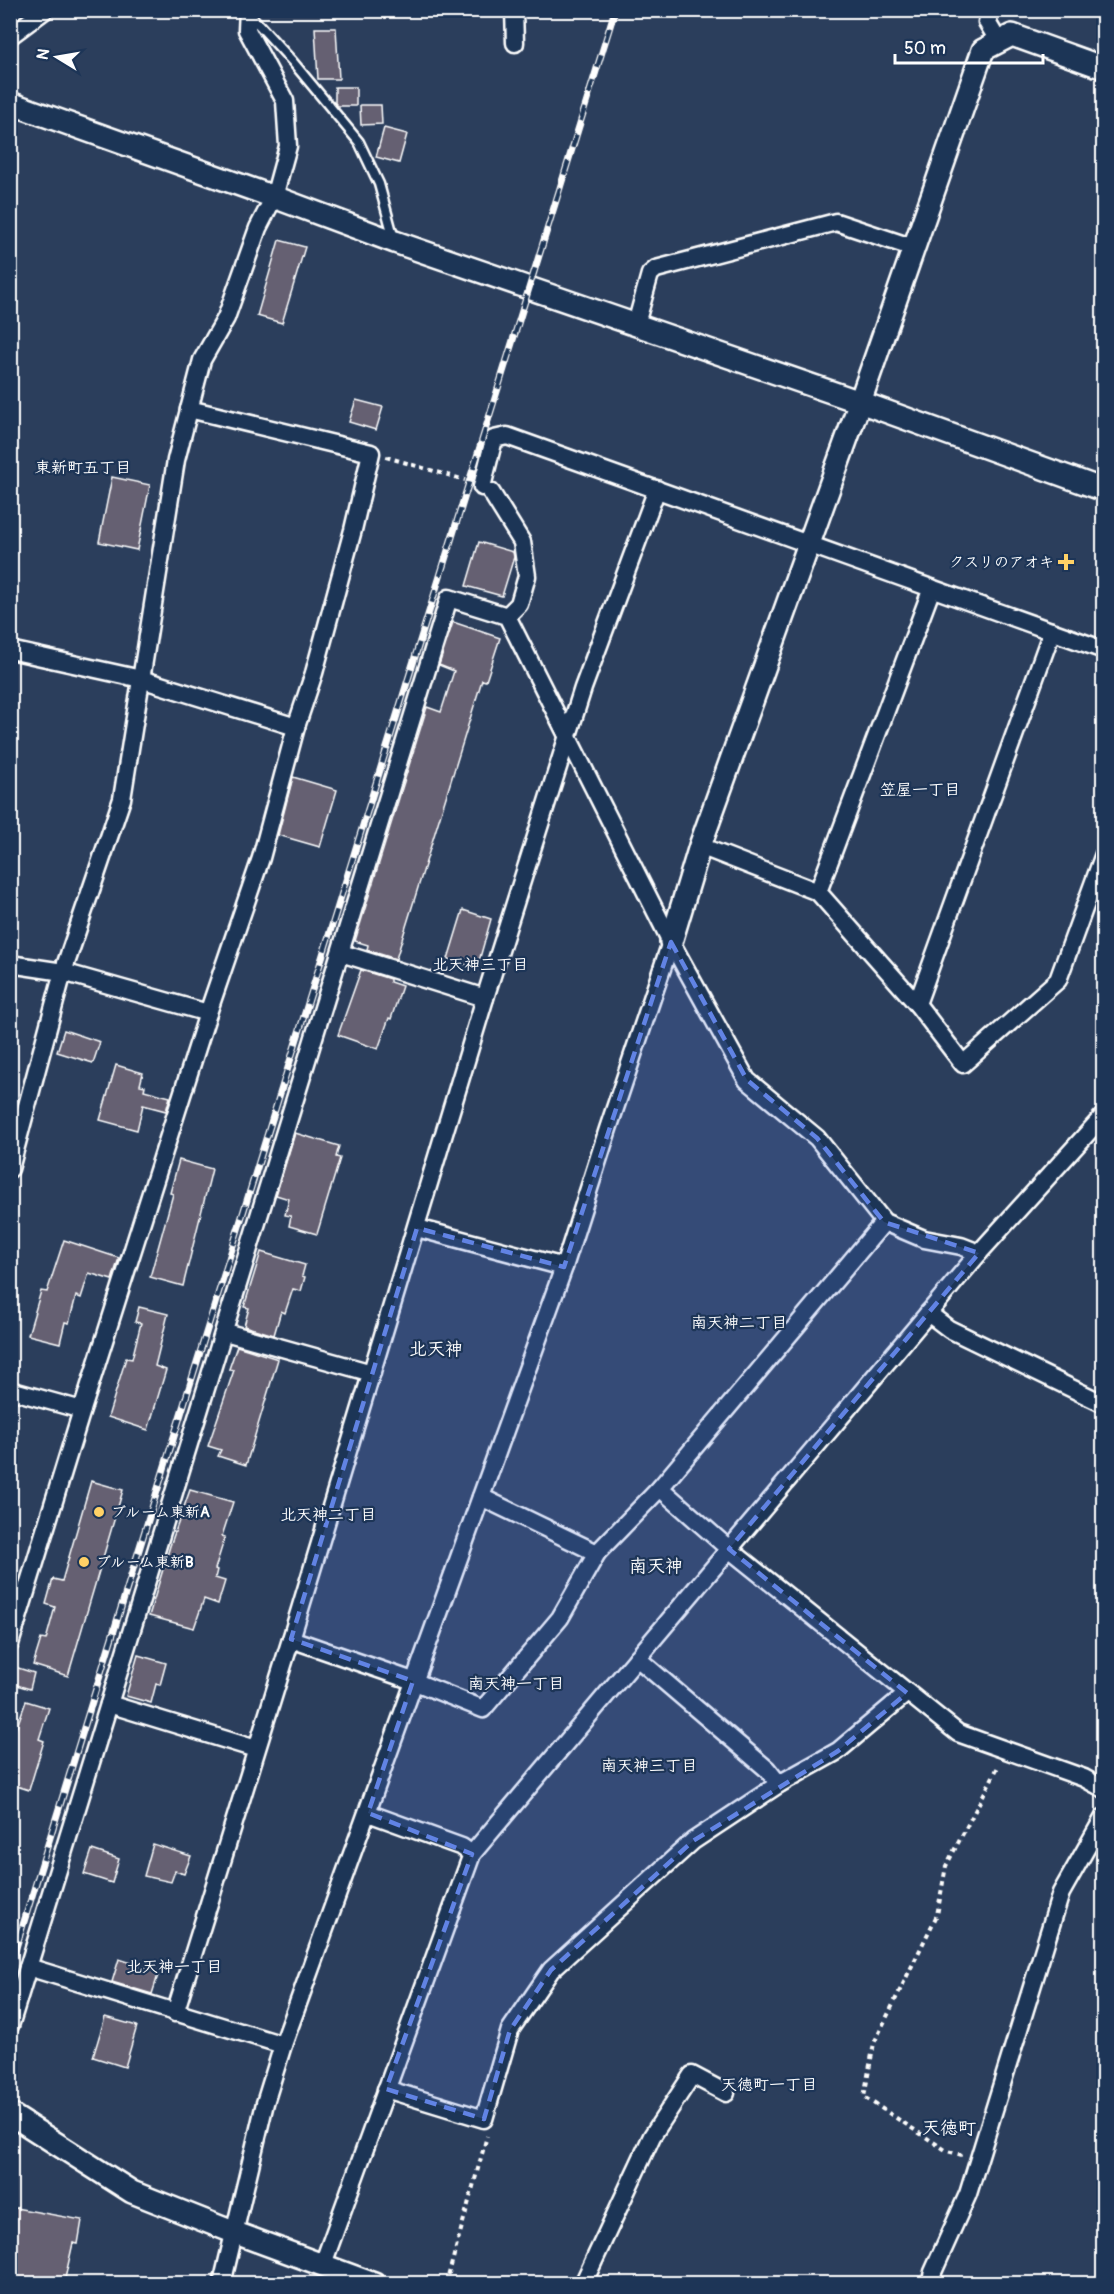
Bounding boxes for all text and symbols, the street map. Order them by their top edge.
north arrow [27,27,87,87]
scale bar [895,27,1044,65]
text: 50 m [904,37,946,60]
text: N [32,47,54,62]
district label: 東新町五丁目 [35,458,131,478]
place label: クスリのアオキ [949,553,1054,572]
marker: クスリのアオキ [1059,555,1073,569]
district label: 笠屋一丁目 [880,780,960,800]
district label: 北天神三丁目 [432,955,528,975]
district label: 南天神二丁目 [691,1313,787,1333]
district label: 北天神 [409,1338,463,1361]
place label: ブルーム東新A [111,1503,210,1522]
marker: ブルーム東新A [92,1505,106,1519]
district label: 北天神二丁目 [280,1505,376,1525]
place label: ブルーム東新B [96,1553,194,1572]
marker: ブルーム東新B [77,1555,91,1569]
district label: 南天神 [629,1555,683,1578]
district label: 南天神一丁目 [468,1674,564,1694]
district label: 南天神三丁目 [601,1756,697,1776]
district label: 北天神一丁目 [126,1957,222,1977]
district label: 天徳町一丁目 [721,2075,817,2095]
district label: 天徳町 [922,2117,976,2140]

